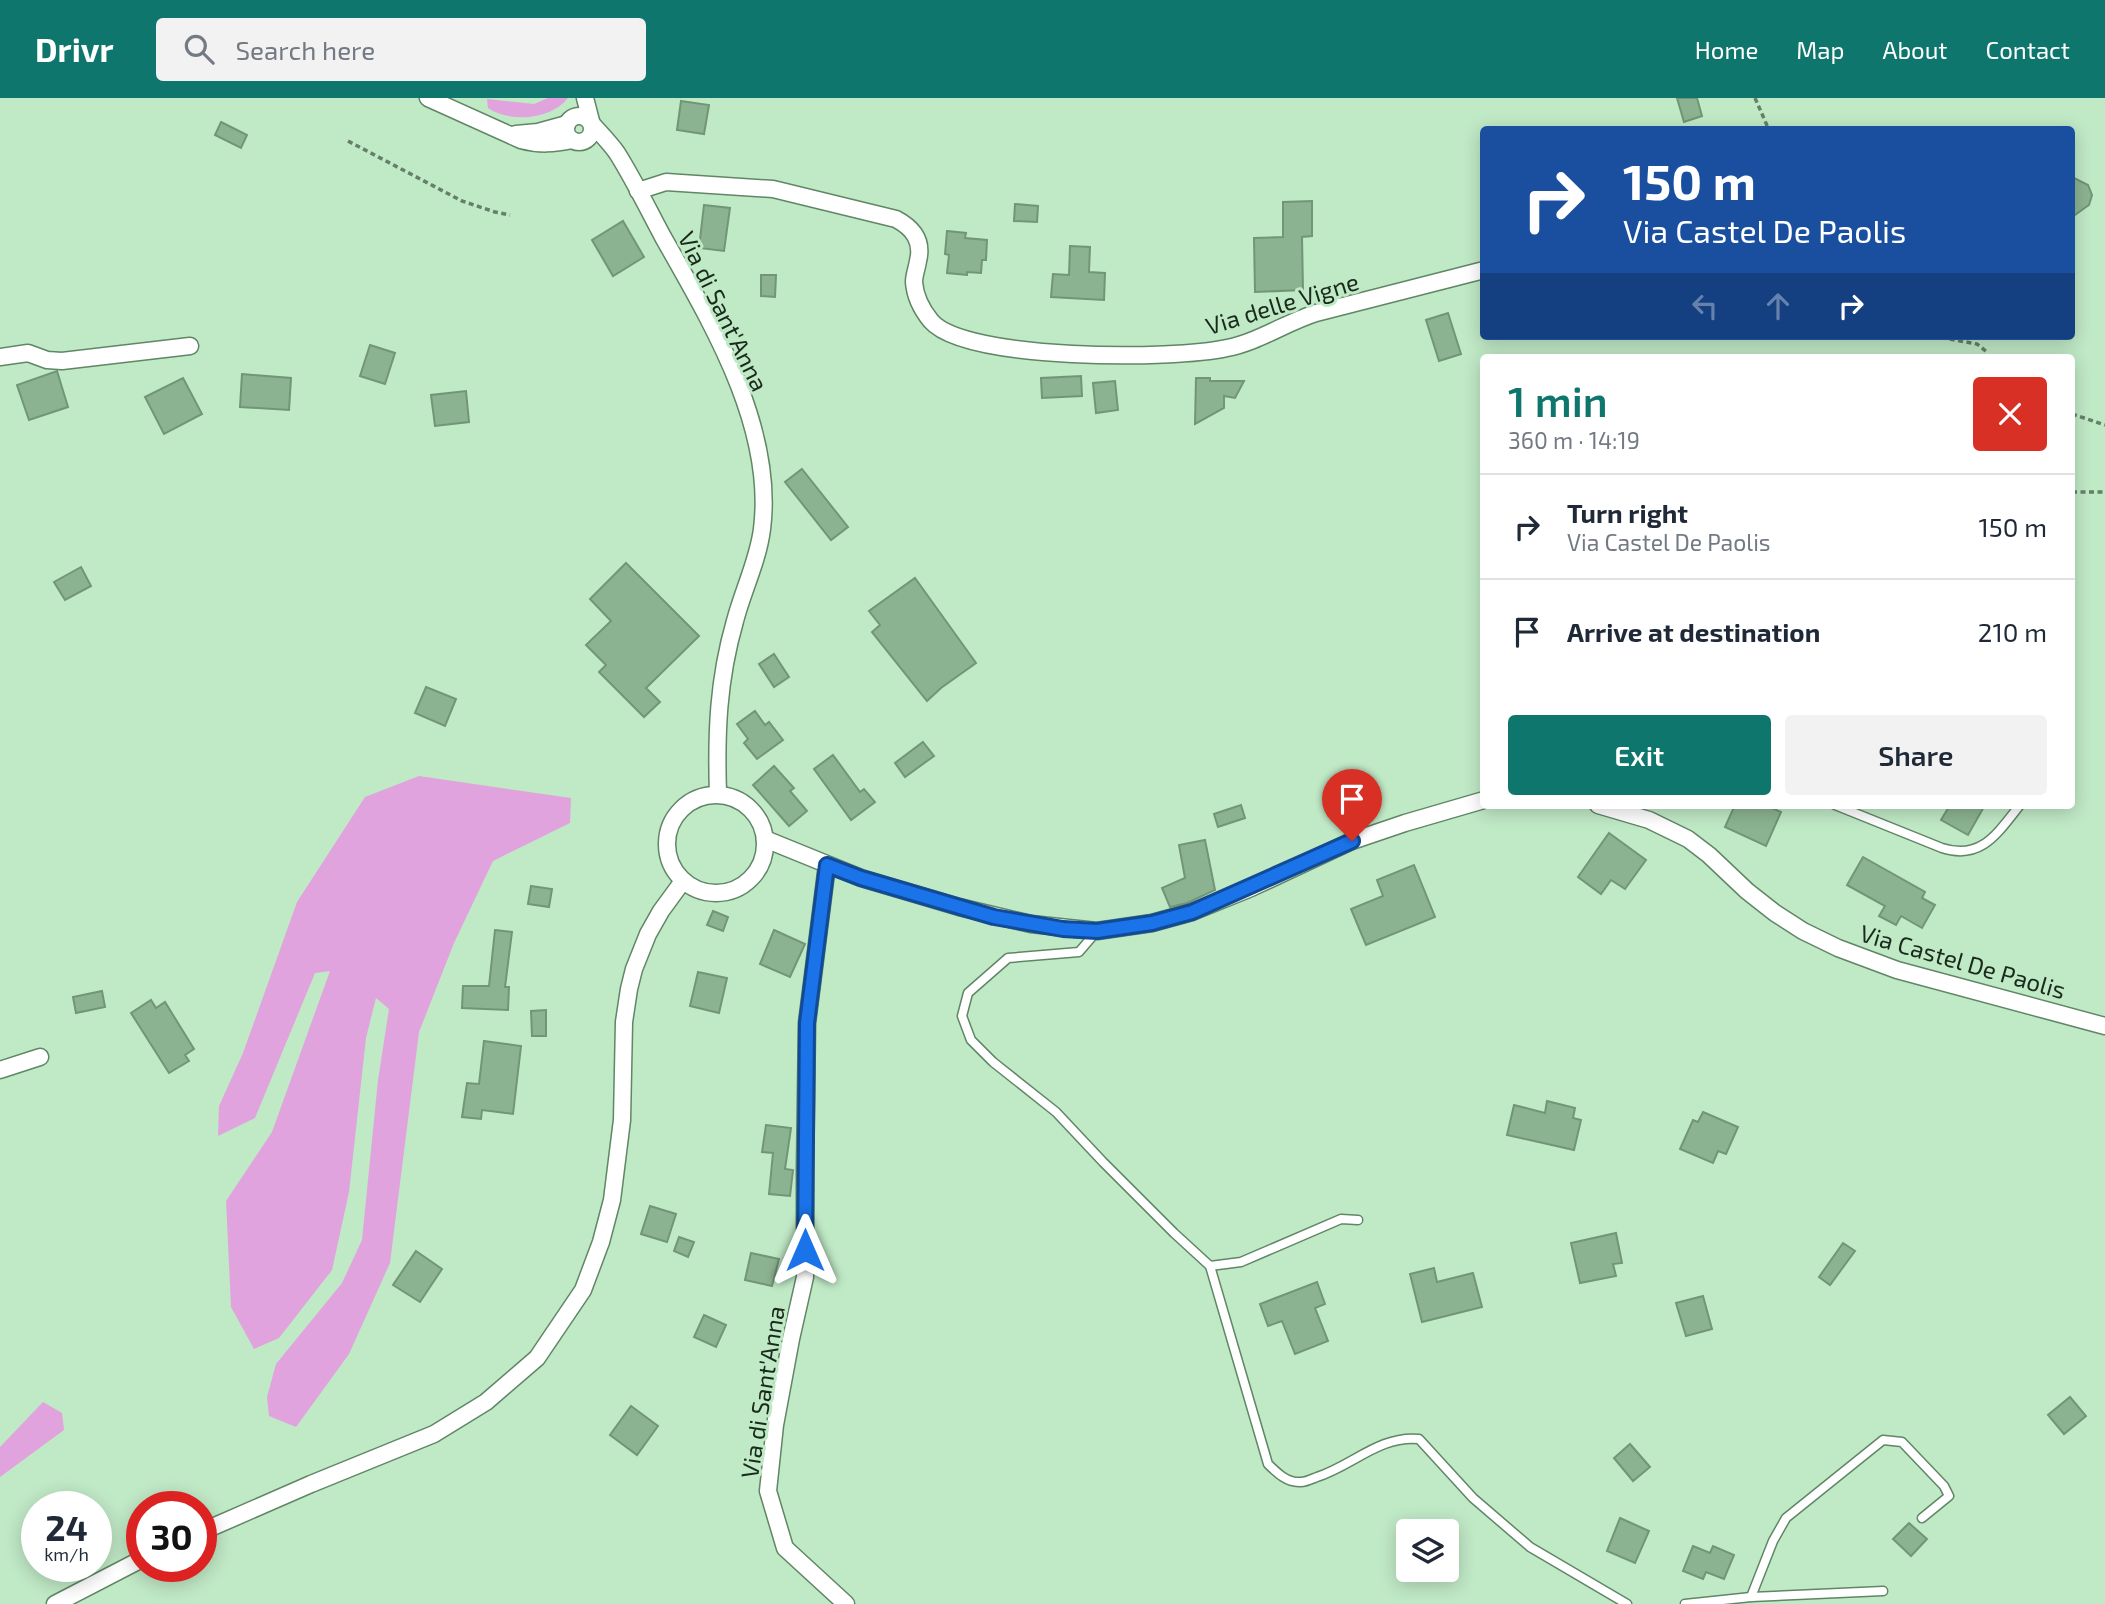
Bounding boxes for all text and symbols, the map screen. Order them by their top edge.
search box [156,18,646,81]
text: Drivr [35,29,114,69]
icon: search [180,30,218,68]
text: Search here [236,34,375,65]
text: Home [1695,35,1758,64]
text: Map [1796,35,1844,64]
text: About [1882,35,1948,64]
text: Contact [1986,35,2070,64]
text: 150 m [1623,151,1756,210]
icon: right [1508,154,1599,245]
text: Via Castel De Paolis [1623,211,1906,249]
street label: Via di Sant'Anna [673,226,775,396]
street label: Via delle Vigne [1202,266,1362,340]
icon: left [1686,287,1724,325]
icon: ahead [1759,287,1797,325]
icon: right [1832,287,1870,325]
text: 1 min [1508,375,1608,425]
button: close [1973,377,2047,451]
text: 360 m · 14:19 [1508,426,1640,454]
text: Turn right [1567,497,1688,528]
icon: right [1508,508,1546,546]
text: 150 m [1978,511,2047,542]
text: Via Castel De Paolis [1567,528,1771,556]
icon: arrive [1508,613,1546,651]
text: Arrive at destination [1567,616,1820,647]
text: 210 m [1978,616,2047,647]
button: Exit [1508,715,1771,795]
button: Share [1785,715,2047,795]
pin [1322,769,1382,841]
icon: arrive [1333,780,1371,818]
street label: Via Castel De Paolis [1857,918,2069,1004]
position arrow [768,1213,842,1287]
street label: Via di Sant'Anna [734,1304,790,1480]
speed limit sign: 30 [126,1491,217,1582]
text: 24 [45,1506,88,1548]
map controls [1396,1519,1459,1582]
button: layers [1396,1519,1459,1582]
text: km/h [44,1543,89,1565]

